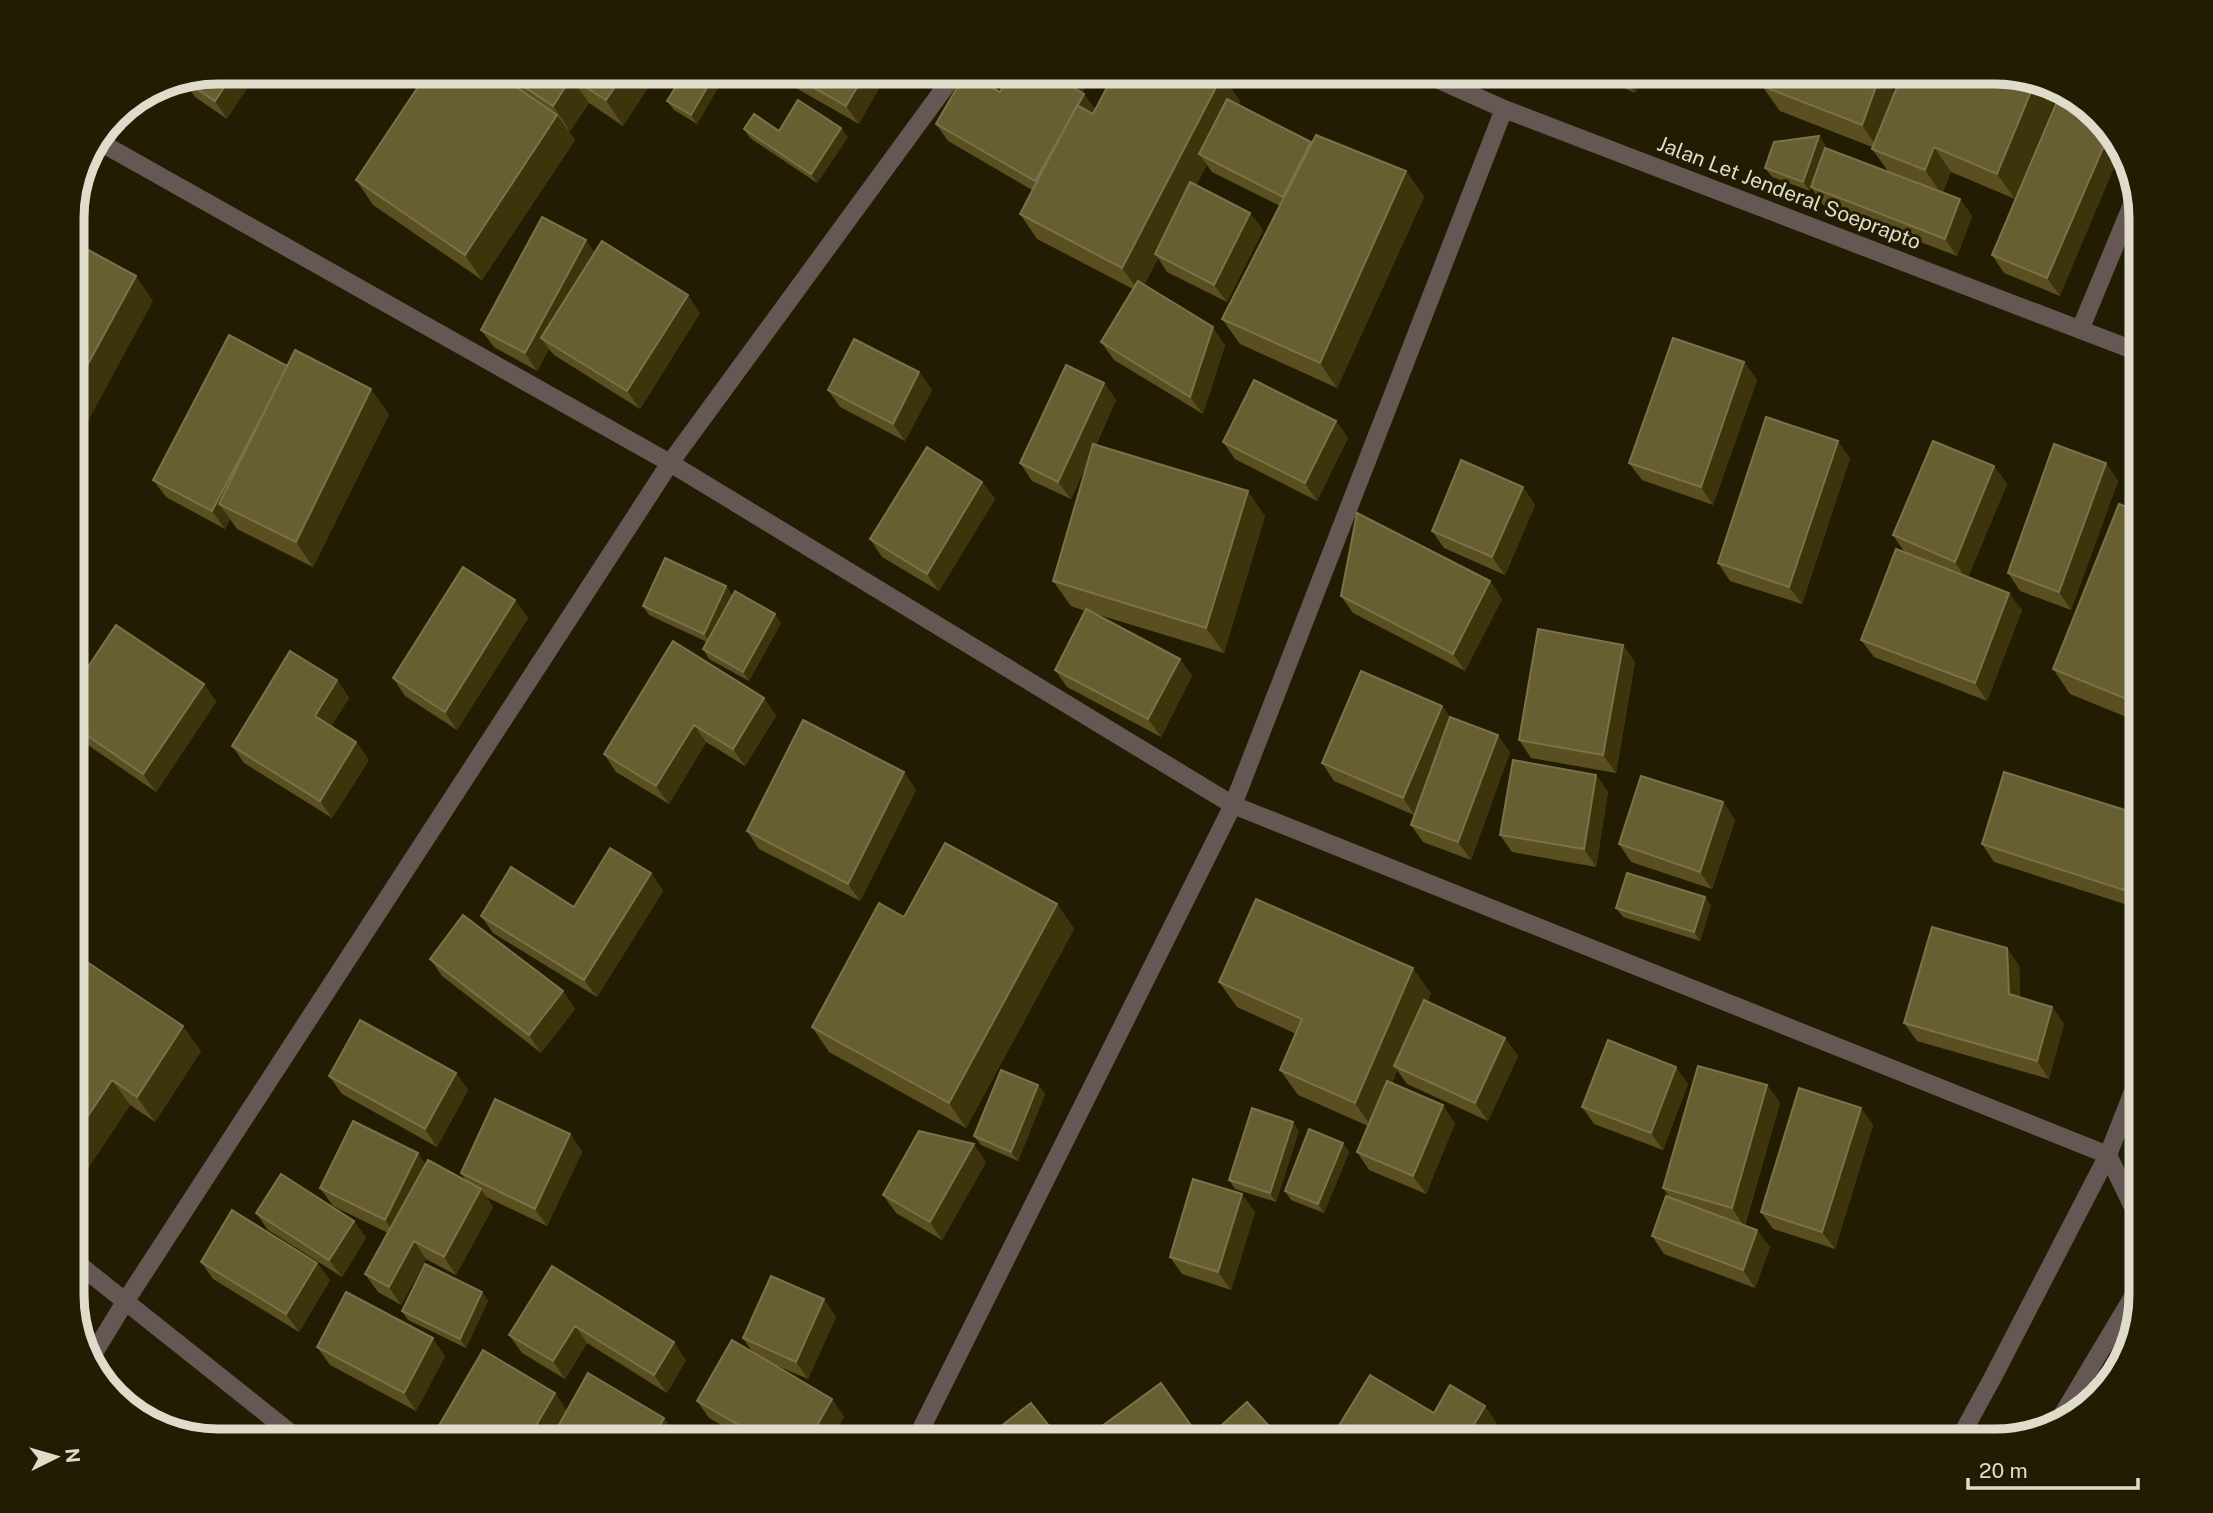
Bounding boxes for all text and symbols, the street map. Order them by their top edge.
street label: Jalan Let Jenderal Soeprapto [1654,131,1925,254]
north arrow [21,1422,91,1492]
scale bar [1968,1446,2138,1490]
text: N [61,1447,85,1464]
text: 20 m [1979,1458,2028,1483]

